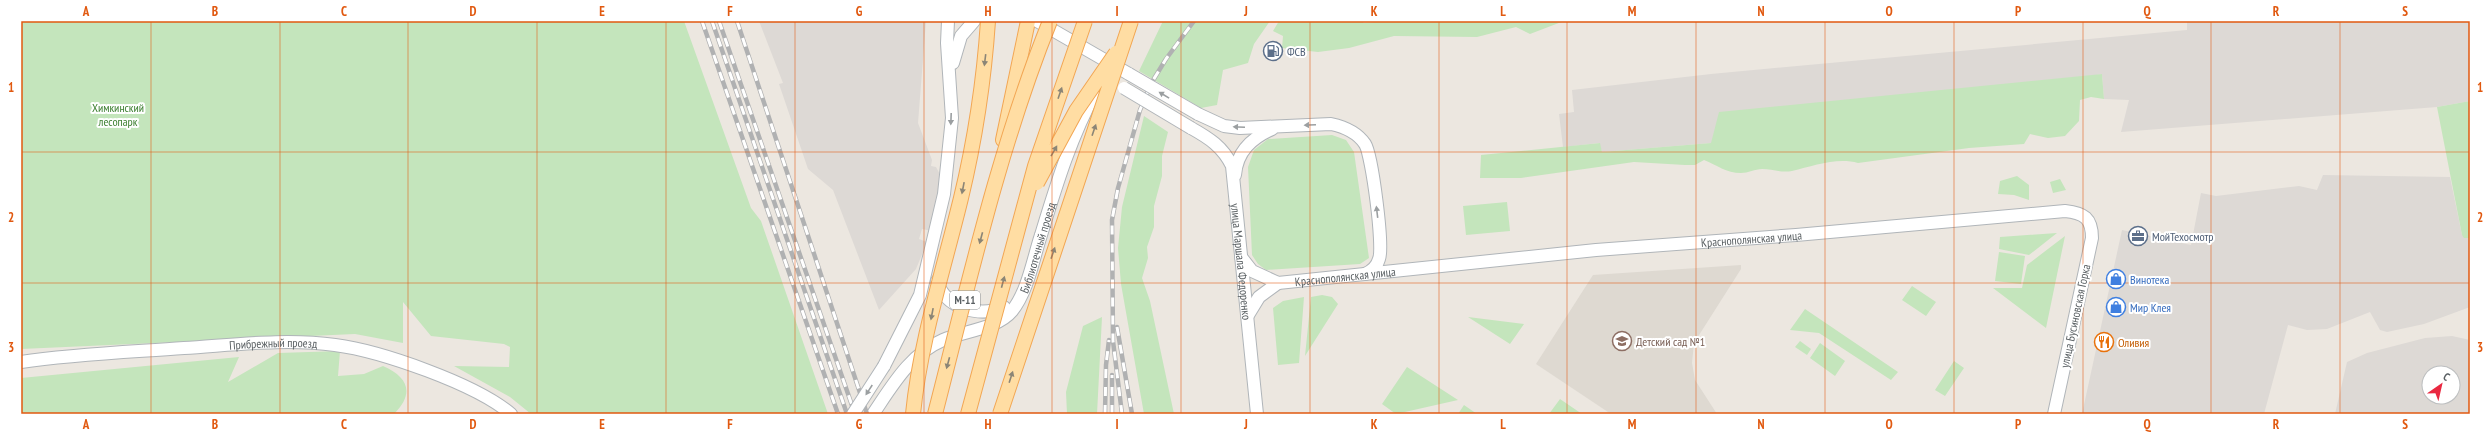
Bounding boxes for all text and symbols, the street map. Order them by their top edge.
text: A [82,3,90,20]
text: B [212,3,218,20]
text: C [341,3,347,20]
text: D [470,3,477,20]
text: E [599,3,605,20]
text: F [727,3,733,20]
text: G [856,3,863,20]
text: H [985,3,992,20]
text: I [1115,3,1119,20]
text: J [1243,3,1248,20]
text: K [1371,3,1378,20]
text: L [1500,3,1506,20]
text: M [1628,3,1637,20]
text: N [1757,3,1765,20]
text: O [1885,3,1893,20]
text: P [2015,3,2021,20]
text: Q [2143,3,2151,20]
text: R [2273,3,2280,20]
text: S [2402,3,2408,20]
fuel station icon: ФСВ [1262,40,1284,62]
place label: ФСВ [1287,44,1306,59]
one-way arrow [982,54,988,66]
text: 1 [8,79,14,96]
text: 1 [2477,79,2483,96]
one-way arrow [1057,87,1063,99]
one-way arrow [1158,91,1170,98]
park label: Химкинский лесопарк [92,100,144,129]
one-way arrow [948,113,954,126]
one-way arrow [1304,122,1316,129]
one-way arrow [1092,124,1098,136]
one-way arrow [1233,124,1245,131]
one-way arrow [1050,145,1057,157]
one-way arrow [959,182,965,194]
street label: Библиотечный проезд [1016,200,1058,295]
street label: улица Маршала Федоренко [1228,203,1255,321]
one-way arrow [1373,206,1380,218]
text: 2 [8,209,14,226]
text: 2 [2477,209,2483,226]
office icon: МойТехосмотр [2127,225,2149,247]
street label: Краснополянская улица [1700,227,1803,250]
place label: МойТехосмотр [2152,229,2214,244]
one-way arrow [978,232,984,244]
one-way arrow [1050,247,1056,259]
street label: Краснополянская улица [1294,263,1397,289]
street label: улица Бусиновская Горка [2057,263,2093,369]
shop icon: Винотека [2105,268,2127,290]
place label: Винотека [2130,272,2169,287]
one-way arrow [1000,275,1006,287]
road number: М-11 [950,291,980,309]
shop icon: Мир Клея [2105,296,2127,318]
place label: Мир Клея [2130,300,2171,315]
one-way arrow [928,308,934,320]
school or university icon: Детский сад №1 [1611,330,1633,352]
restaurant icon: Оливия [2093,331,2115,353]
street label: Прибрежный проезд [229,334,318,352]
place label: Детский сад №1 [1636,334,1705,349]
place label: Оливия [2118,335,2150,350]
text: 3 [8,339,14,356]
text: 3 [2477,339,2483,356]
one-way arrow [945,357,951,370]
north arrow [2421,365,2461,405]
text: С [2441,369,2453,384]
one-way arrow [1008,370,1014,382]
one-way arrow [865,385,873,395]
text: A [82,416,90,433]
text: B [212,416,218,433]
text: C [341,416,347,433]
text: D [470,416,477,433]
text: E [599,416,605,433]
text: F [727,416,733,433]
text: G [856,416,863,433]
text: H [985,416,992,433]
text: I [1115,416,1119,433]
text: J [1243,416,1248,433]
text: K [1371,416,1378,433]
text: L [1500,416,1506,433]
text: M [1628,416,1637,433]
text: N [1757,416,1765,433]
text: O [1885,416,1893,433]
text: P [2015,416,2021,433]
text: Q [2143,416,2151,433]
text: R [2273,416,2280,433]
text: S [2402,416,2408,433]

